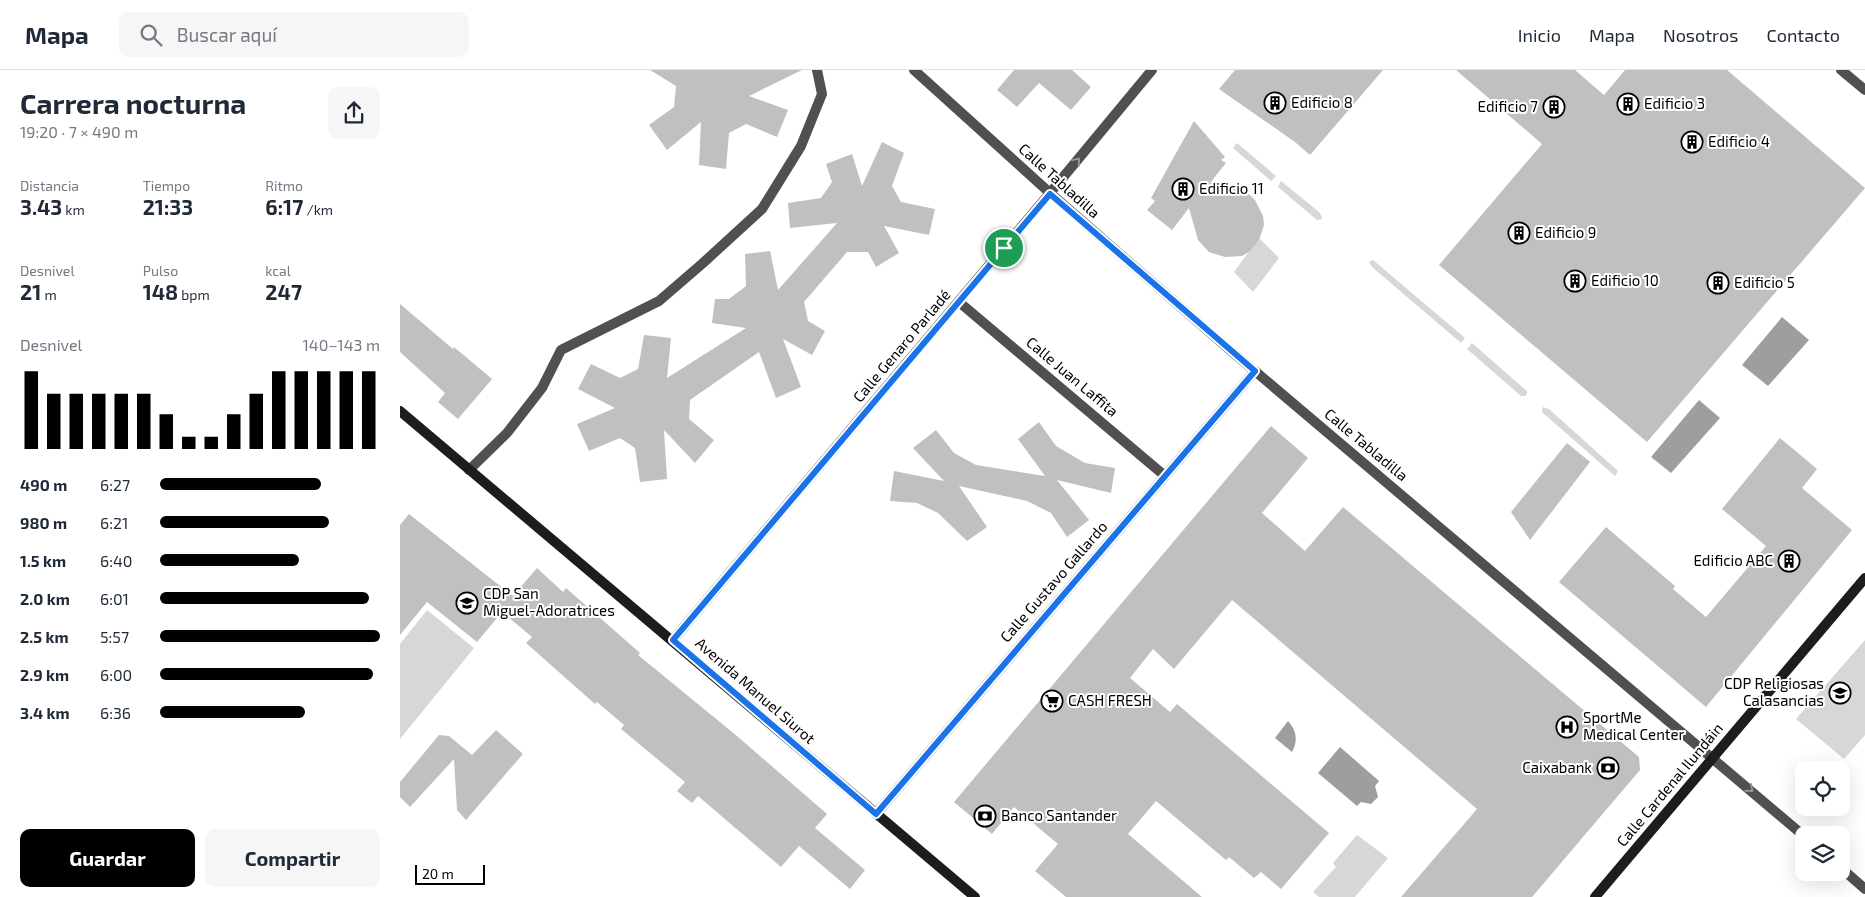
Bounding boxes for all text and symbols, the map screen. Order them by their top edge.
search box [119,12,469,57]
text: Mapa [25,20,89,49]
icon: search [137,21,165,49]
text: Buscar aquí [177,23,277,46]
text: Inicio [1518,24,1561,46]
text: Mapa [1589,24,1635,46]
text: Nosotros [1663,24,1738,46]
text: Contacto [1766,24,1840,46]
text: Carrera nocturna [20,86,246,120]
button: share [328,87,380,139]
building icon: Edificio 8 [1263,91,1287,115]
building icon: Edificio 3 [1616,92,1640,116]
place label: Edificio 8 [1291,93,1353,111]
place label: Edificio 3 [1644,94,1705,112]
building icon: Edificio 7 [1542,95,1566,119]
place label: Edificio 7 [1478,97,1538,115]
text: 19:20 · 7 × 490 m [20,122,138,141]
building icon: Edificio 4 [1680,130,1704,154]
place label: Edificio 4 [1708,132,1770,150]
street label: Calle Tabladilla [1015,139,1104,221]
one-way arrow [1071,158,1080,167]
text: Distancia [20,177,79,194]
text: Tiempo [143,177,190,194]
text: Ritmo [265,177,303,194]
building icon: Edificio 11 [1171,177,1195,201]
place label: Edificio 11 [1199,179,1264,197]
text: 3.43 [20,194,62,219]
text: 21:33 [143,194,193,219]
text: 6:17 [265,194,303,219]
text: km [62,201,85,218]
text: /km [303,201,333,218]
building icon: Edificio 9 [1507,221,1531,245]
place label: Edificio 9 [1535,223,1596,241]
pin [983,227,1025,269]
icon: arrive [990,234,1018,262]
text: Desnivel [20,262,75,279]
text: Pulso [143,262,178,279]
text: kcal [265,262,291,279]
building icon: Edificio 10 [1563,269,1587,293]
place label: Edificio 10 [1591,271,1659,289]
building icon: Edificio 5 [1706,271,1730,295]
place label: Edificio 5 [1734,273,1795,291]
text: 21 [20,279,41,304]
text: 148 [143,279,178,304]
text: 247 [265,279,302,304]
street label: Calle Genaro Parladé [849,285,954,405]
text: m [41,286,57,303]
text: bpm [178,286,210,303]
street label: Calle Juan Laffita [1023,333,1122,420]
text: Desnivel [20,335,82,354]
text: 140–143 m [302,335,380,354]
street label: Calle Tabladilla [1321,404,1412,484]
text: 490 m [20,475,67,494]
text: 6:27 [100,475,130,494]
text: 980 m [20,513,67,532]
text: 6:21 [100,513,128,532]
street label: Calle Gustavo Gallardo [996,517,1111,645]
building icon: Edificio ABC [1777,549,1801,573]
text: 1.5 km [20,551,66,570]
text: 6:40 [100,551,132,570]
place label: Edificio ABC [1693,551,1773,569]
place label: CDP San Miguel-Adoratrices [483,584,615,619]
text: 2.0 km [20,589,70,608]
text: 6:01 [100,589,129,608]
school or university icon: CDP San Miguel-Adoratrices [455,591,479,615]
text: 2.5 km [20,627,69,646]
text: 5:57 [100,627,129,646]
street label: Avenida Manuel Siurot [692,633,819,747]
text: 2.9 km [20,665,69,684]
text: 6:00 [100,665,132,684]
place label: CDP Religiosas Calasancias [1724,674,1824,709]
school or university icon: CDP Religiosas Calasancias [1828,681,1852,705]
supermarket icon: CASH FRESH [1040,689,1064,713]
place label: CASH FRESH [1068,691,1152,709]
text: 3.4 km [20,703,70,722]
text: 6:36 [100,703,131,722]
place label: SportMe Medical Center [1583,708,1685,743]
hospital icon: SportMe Medical Center [1555,715,1579,739]
street label: Calle Cardenal Ilundáin [1612,719,1726,850]
bank icon: Caixabank [1596,756,1620,780]
place label: Caixabank [1522,758,1592,776]
map controls [1795,761,1850,881]
button: locate [1795,761,1850,816]
one-way arrow [1744,783,1753,792]
bank icon: Banco Santander [973,804,997,828]
place label: Banco Santander [1001,806,1117,824]
button: layers [1795,826,1850,881]
button: Guardar [20,829,195,887]
button: Compartir [205,829,380,887]
scale bar [415,862,485,885]
text: 20 m [422,865,454,882]

